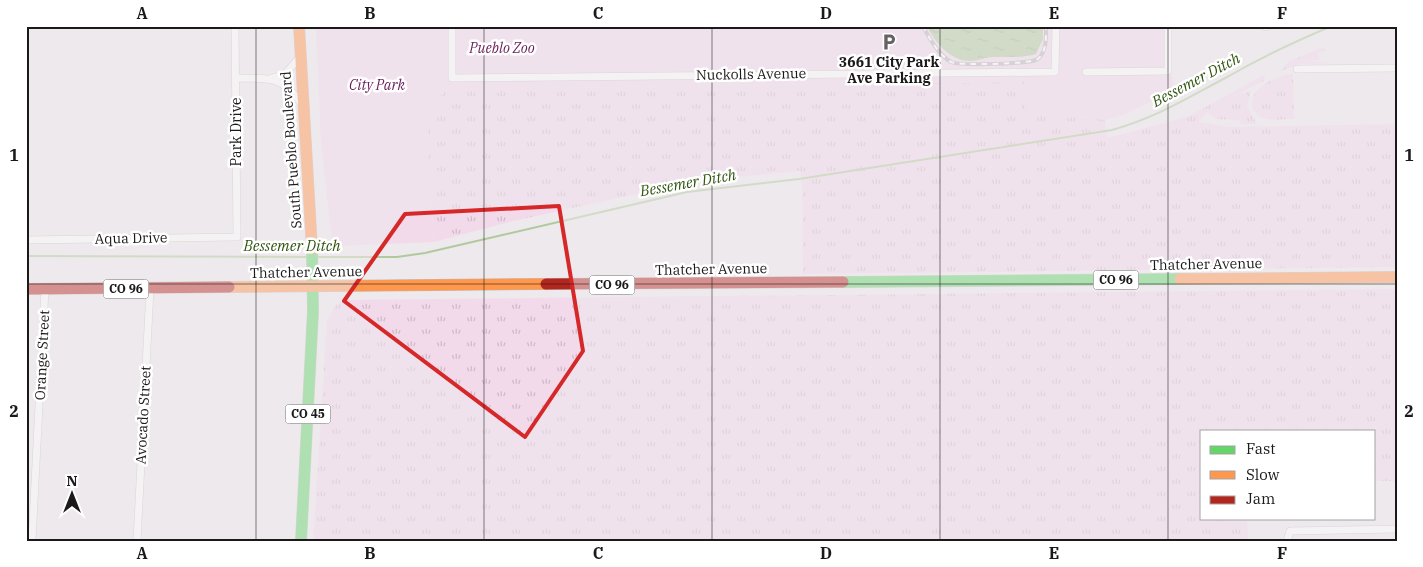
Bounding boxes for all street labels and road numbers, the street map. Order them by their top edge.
street label: Nuckolls Avenue [696,64,806,84]
street label: South Pueblo Boulevard [276,70,305,229]
street label: Park Drive [227,97,245,167]
street label: Aqua Drive [94,228,168,248]
street label: Thatcher Avenue [1150,254,1262,274]
street label: Thatcher Avenue [655,259,767,279]
street label: Thatcher Avenue [250,262,362,282]
road number: CO 96 [1094,270,1138,290]
road number: CO 96 [590,276,634,294]
road number: CO 96 [104,280,148,298]
street label: Orange Street [31,309,53,401]
street label: Avocado Street [131,365,155,465]
road number: CO 45 [286,404,330,424]

